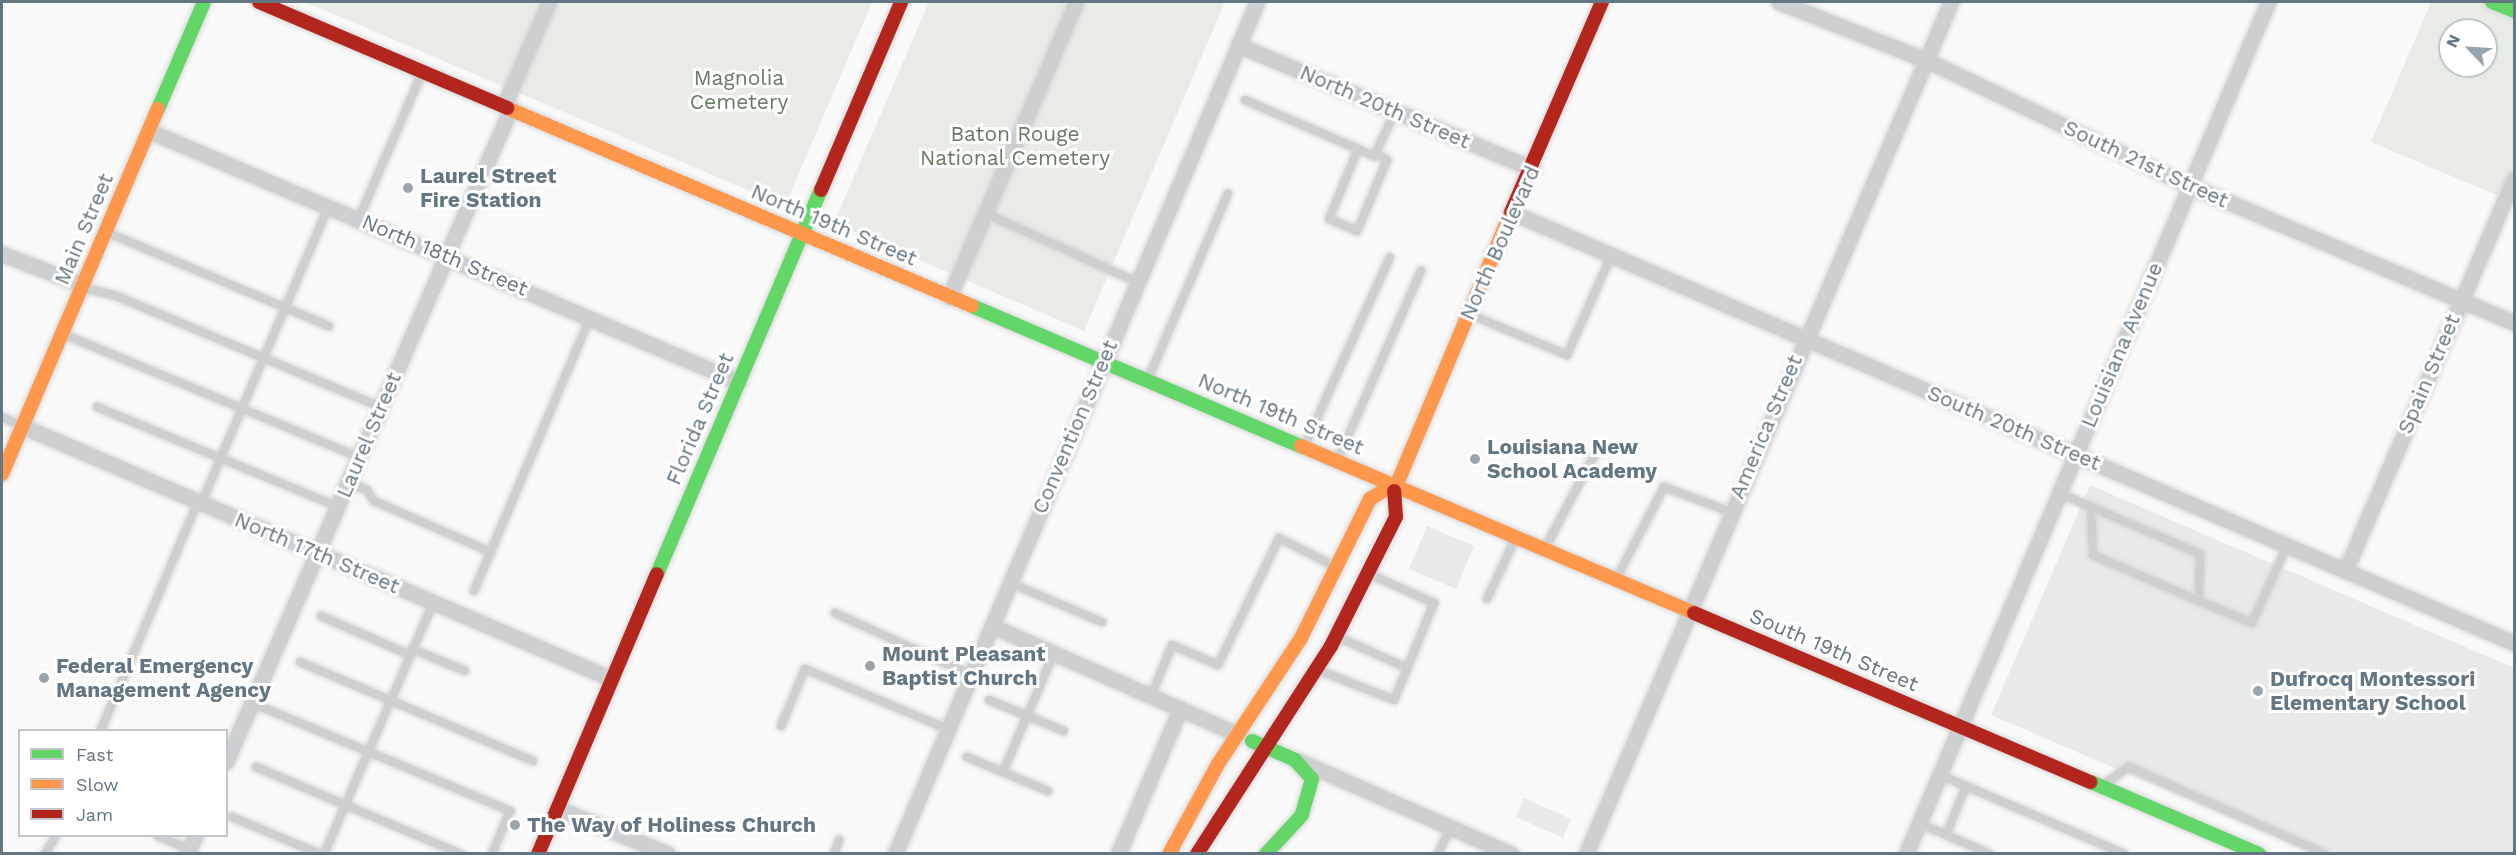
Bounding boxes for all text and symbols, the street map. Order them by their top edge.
north arrow [2438,18,2498,78]
text: N [2442,32,2464,50]
street label: North 20th Street [1296,60,1474,154]
park label: Magnolia Cemetery [690,65,788,115]
street label: South 21st Street [2060,115,2232,213]
park label: Baton Rouge National Cemetery [920,121,1110,171]
street label: North Boulevard [1455,162,1545,324]
place label: Laurel Street Fire Station [420,163,557,213]
street label: Main Street [49,169,119,289]
street label: North 19th Street [747,179,921,271]
marker: Laurel Street Fire Station [401,181,415,195]
street label: North 18th Street [358,209,532,301]
street label: Louisiana Avenue [2076,258,2168,432]
street label: Spain Street [2393,310,2465,438]
street label: Convention Street [1027,336,1123,518]
street label: Florida Street [661,349,739,489]
street label: America Street [1724,351,1808,503]
street label: Laurel Street [331,368,407,502]
street label: North 19th Street [1194,368,1368,460]
street label: South 20th Street [1924,380,2104,476]
place label: Louisiana New School Academy [1487,434,1658,484]
marker: Louisiana New School Academy [1468,452,1482,466]
street label: North 17th Street [231,507,403,599]
street label: South 19th Street [1746,603,1922,697]
place label: Mount Pleasant Baptist Church [882,641,1045,691]
place label: Federal Emergency Management Agency [56,653,271,703]
marker: Mount Pleasant Baptist Church [863,659,877,673]
place label: Dufrocq Montessori Elementary School [2270,666,2475,716]
marker: Federal Emergency Management Agency [37,671,51,685]
marker: Dufrocq Montessori Elementary School [2251,684,2265,698]
legend [18,729,228,837]
text: Fast [76,744,113,765]
text: Slow [76,774,119,795]
text: Jam [76,804,113,825]
place label: The Way of Holiness Church [527,812,817,838]
marker: The Way of Holiness Church [508,818,522,832]

